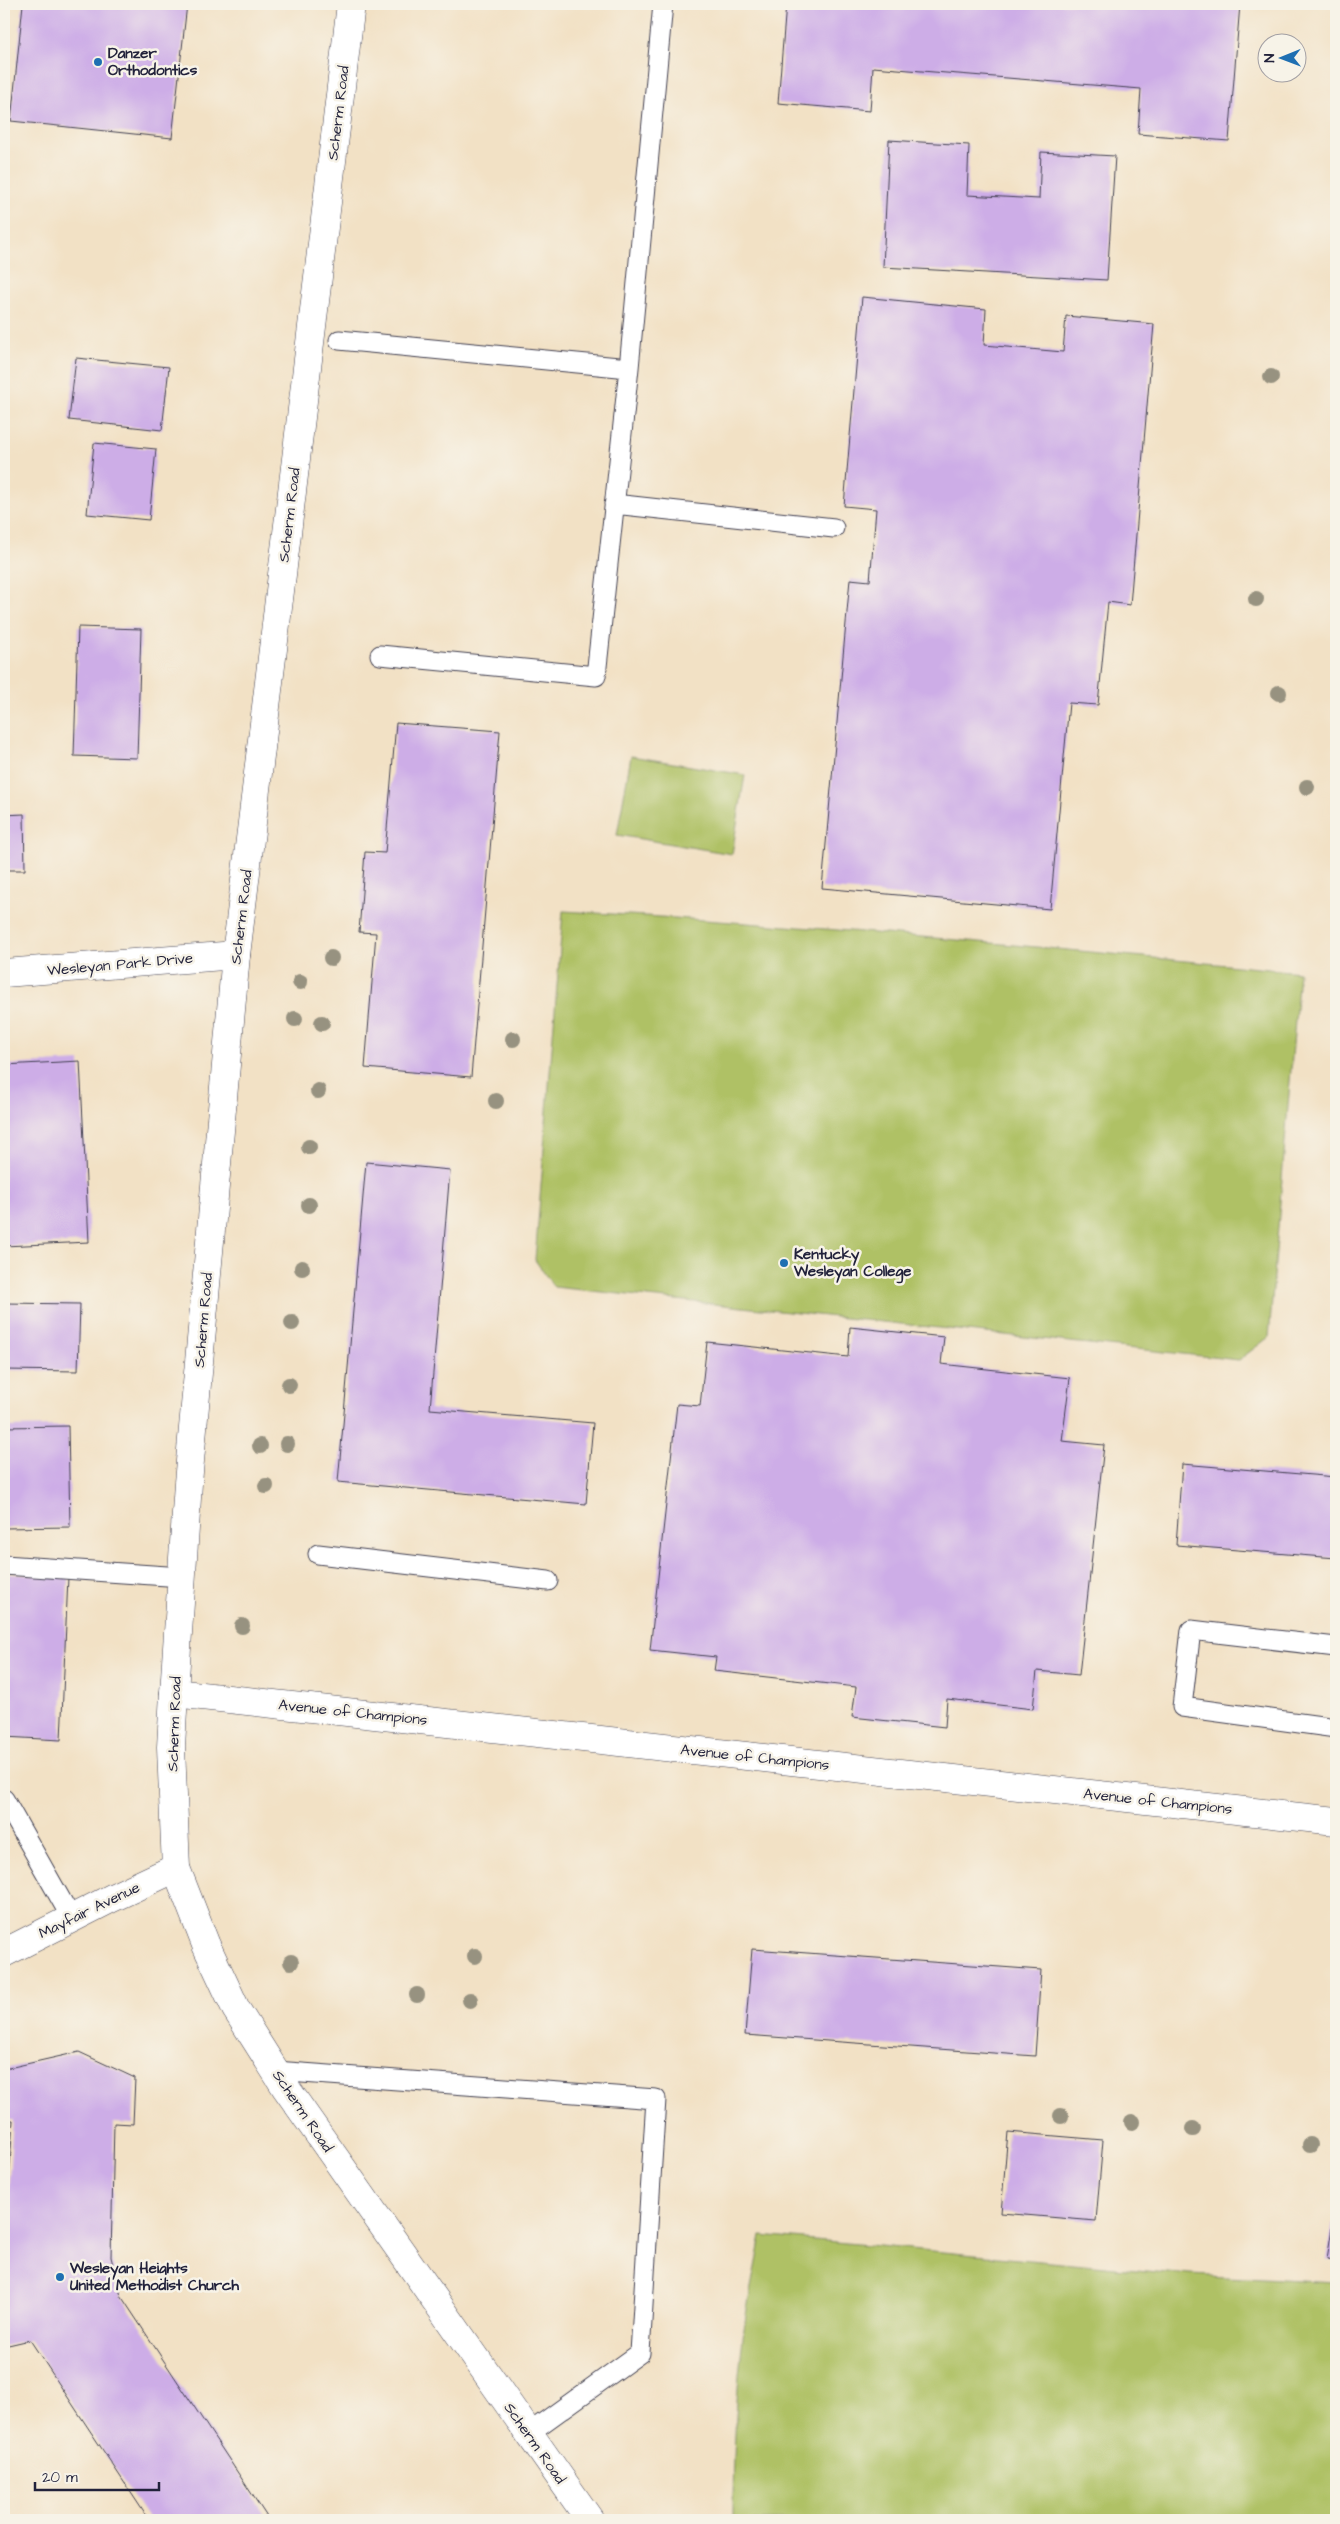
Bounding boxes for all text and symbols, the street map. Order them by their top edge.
north arrow [1258,32,1308,82]
place label: Danzer Orthodontics [108,43,198,81]
text: N [1260,53,1280,63]
marker: Danzer Orthodontics [92,56,104,68]
street label: Scherm Road [322,64,355,162]
street label: Scherm Road [273,466,306,564]
street label: Scherm Road [225,868,258,966]
street label: Wesleyan Park Drive [46,948,194,982]
place label: Kentucky Wesleyan College [793,1244,911,1284]
marker: Kentucky Wesleyan College [778,1257,790,1269]
street label: Scherm Road [189,1271,218,1368]
street label: Scherm Road [162,1676,187,1772]
street label: Avenue of Champions [277,1694,429,1731]
street label: Avenue of Champions [679,1739,831,1776]
street label: Avenue of Champions [1082,1783,1234,1820]
street label: Mayfair Avenue [35,1877,144,1945]
street label: Scherm Road [267,2066,338,2157]
place label: Wesleyan Heights United Methodist Church [69,2258,240,2296]
marker: Wesleyan Heights United Methodist Church [54,2271,66,2283]
street label: Scherm Road [499,2398,571,2489]
scale bar [35,2459,159,2491]
text: 20 m [42,2467,78,2488]

